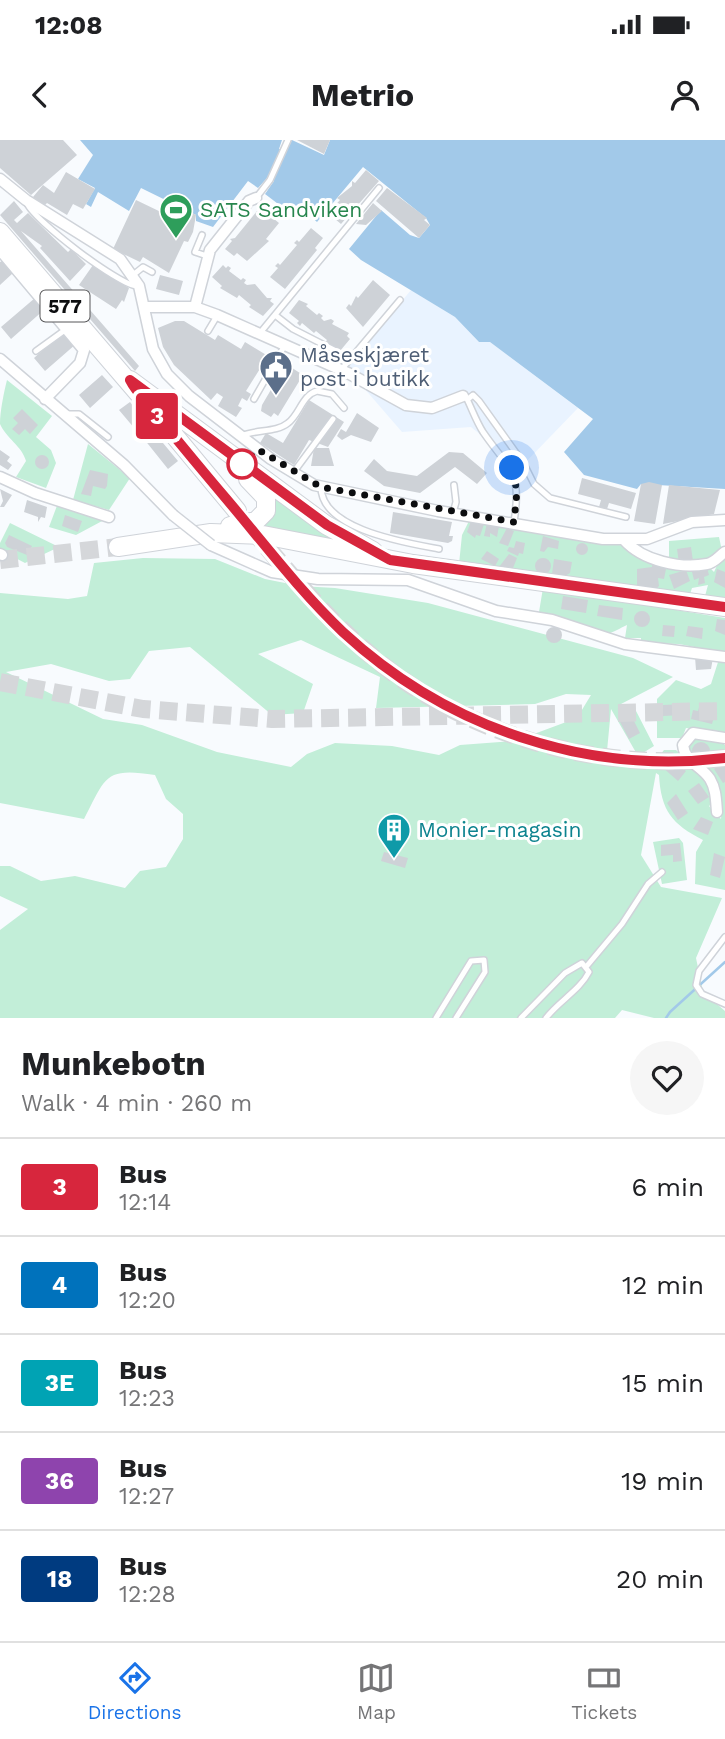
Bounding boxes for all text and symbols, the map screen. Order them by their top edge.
text: 12:08 [35,10,103,40]
icon: back [21,76,59,114]
text: Metrio [311,76,414,114]
icon: person [666,76,704,114]
sports icon: SATS Sandviken [157,191,195,240]
place label: SATS Sandviken [200,197,362,222]
road number: 577 [41,290,90,322]
place label: Måseskjæret post i butikk [300,342,430,391]
public building icon: Måseskjæret post i butikk [257,348,295,397]
line badge: 3 [134,393,180,439]
text: 3 [150,402,164,430]
unlabelled marker [227,449,257,479]
your location [494,450,529,485]
building icon: Monier-magasin [375,811,413,860]
place label: Monier-magasin [418,817,581,842]
button: heart [630,1041,704,1115]
text: Munkebotn [21,1044,206,1083]
text: Walk · 4 min · 260 m [21,1090,252,1117]
text: Bus [119,1159,167,1189]
text: 6 min [632,1172,704,1202]
text: 3 [52,1173,67,1201]
text: 12:14 [119,1189,171,1216]
text: Bus [119,1257,167,1287]
text: 12 min [622,1270,704,1300]
text: 4 [52,1271,67,1299]
text: 12:20 [119,1287,176,1314]
text: Bus [119,1355,167,1385]
text: 15 min [622,1368,704,1398]
text: 3E [45,1369,74,1397]
text: 12:23 [119,1385,175,1412]
text: Bus [119,1453,167,1483]
text: 19 min [621,1466,704,1496]
text: 36 [45,1467,74,1495]
text: 12:27 [119,1483,174,1510]
text: Bus [119,1551,167,1581]
text: 20 min [616,1564,704,1594]
text: 18 [47,1565,72,1593]
text: 12:28 [119,1581,176,1608]
tab: Directions [88,1659,182,1724]
tab: Map [357,1659,396,1724]
tab: Tickets [571,1659,637,1724]

